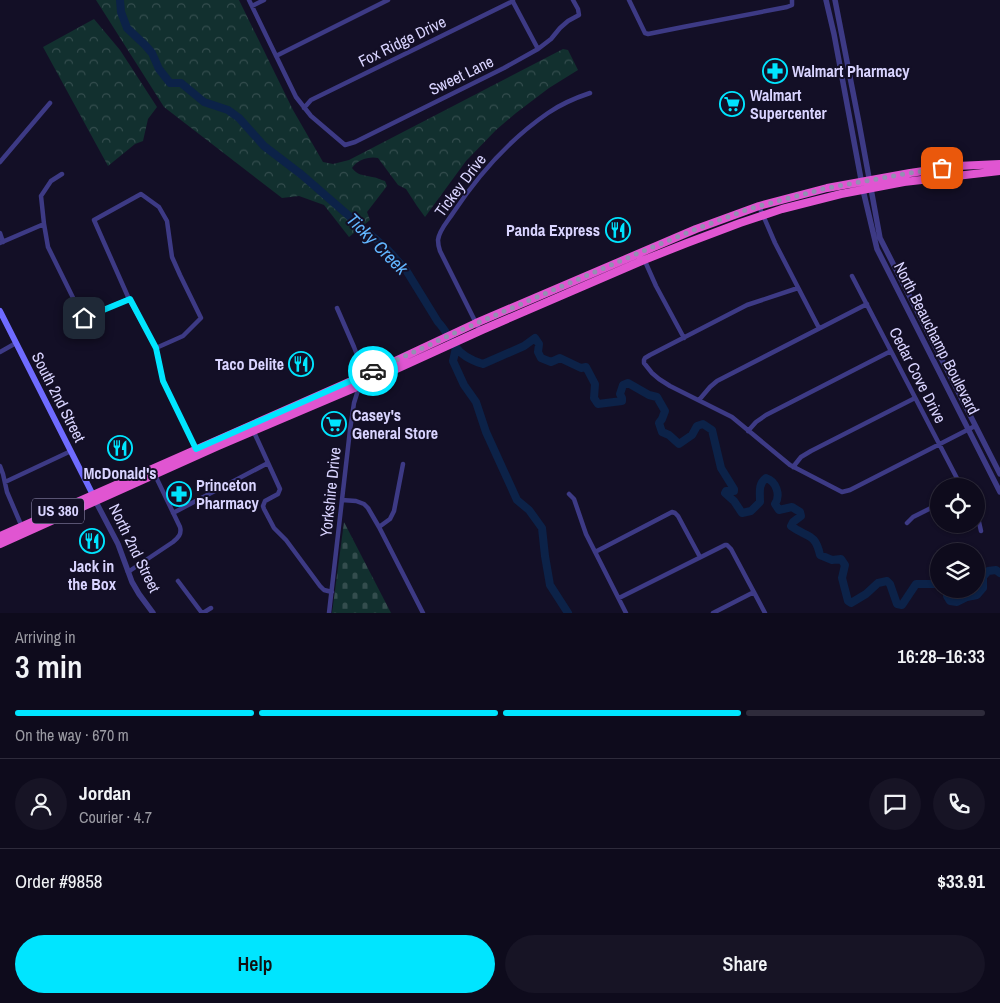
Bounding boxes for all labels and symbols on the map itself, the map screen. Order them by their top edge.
street label: Fox Ridge Drive [355,10,449,72]
street label: Sweet Lane [425,50,497,100]
pharmacy icon: Walmart Pharmacy [762,58,788,84]
place label: Walmart Pharmacy [792,60,910,82]
place label: Walmart Supercenter [750,84,827,124]
supermarket icon: Walmart Supercenter [719,91,745,117]
pin [921,147,963,189]
street label: Tickey Drive [429,149,491,221]
water label: Ticky Creek [341,207,414,281]
restaurant icon: Panda Express [605,217,631,243]
place label: Panda Express [506,219,600,241]
street label: North Beauchamp Boulevard [889,258,985,418]
pin [63,297,105,339]
street label: Cedar Cove Drive [884,323,952,427]
courier [348,346,398,396]
street label: South 2nd Street [27,348,91,446]
restaurant icon: Taco Delite [288,351,314,377]
place label: Taco Delite [215,353,284,375]
place label: Casey's General Store [352,404,438,444]
supermarket icon: Casey's General Store [321,411,347,437]
restaurant icon: McDonald's [107,435,133,461]
street label: Yorkshire Drive [314,446,346,538]
place label: McDonald's [83,462,157,484]
place label: Princeton Pharmacy [196,474,259,514]
pharmacy icon: Princeton Pharmacy [166,481,192,507]
road number: US 380 [32,498,84,524]
street label: North 2nd Street [104,500,166,596]
restaurant icon: Jack in the Box [79,528,105,554]
place label: Jack in the Box [68,555,117,595]

